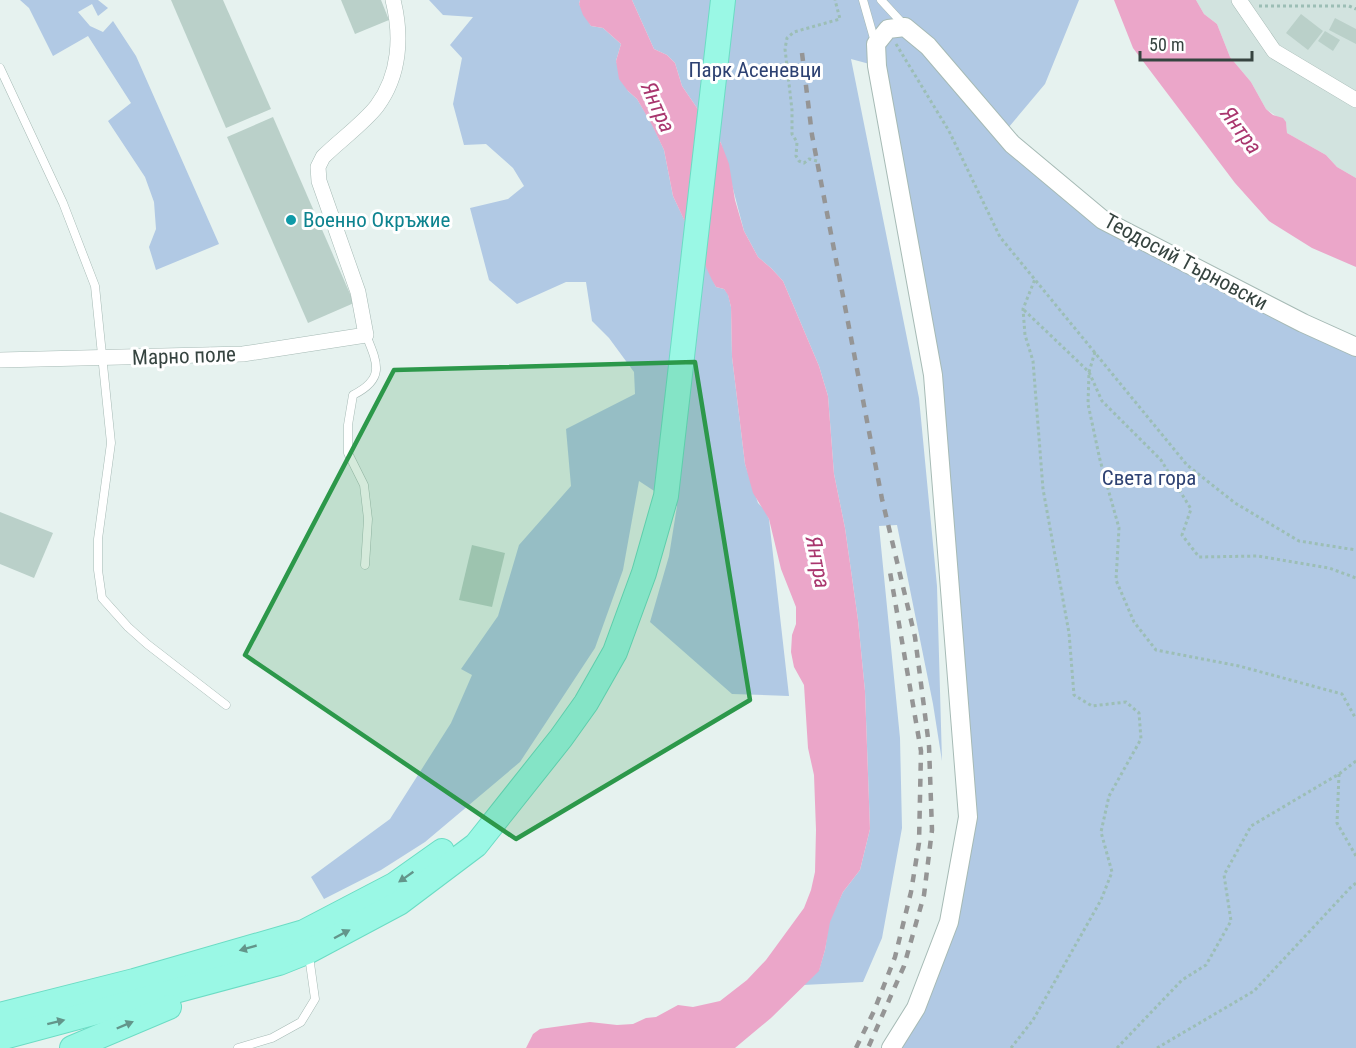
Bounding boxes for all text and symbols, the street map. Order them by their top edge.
scale bar [1140,24,1252,62]
text: 50 m [1149,34,1184,55]
park label: Парк Асеневци [689,58,821,82]
water label: Янтра [635,77,680,136]
water label: Янтра [1215,101,1267,159]
place label: Военно Окръжие [303,208,450,232]
street label: Теодосий Търновски [1100,209,1272,315]
marker: Военно Окръжие [284,213,298,227]
street label: Марно поле [132,342,237,370]
park label: Света гора [1102,466,1196,490]
water label: Янтра [801,533,835,590]
one-way arrow [398,871,414,883]
one-way arrow [333,929,351,939]
one-way arrow [238,944,256,953]
one-way arrow [47,1017,66,1027]
one-way arrow [117,1020,135,1030]

